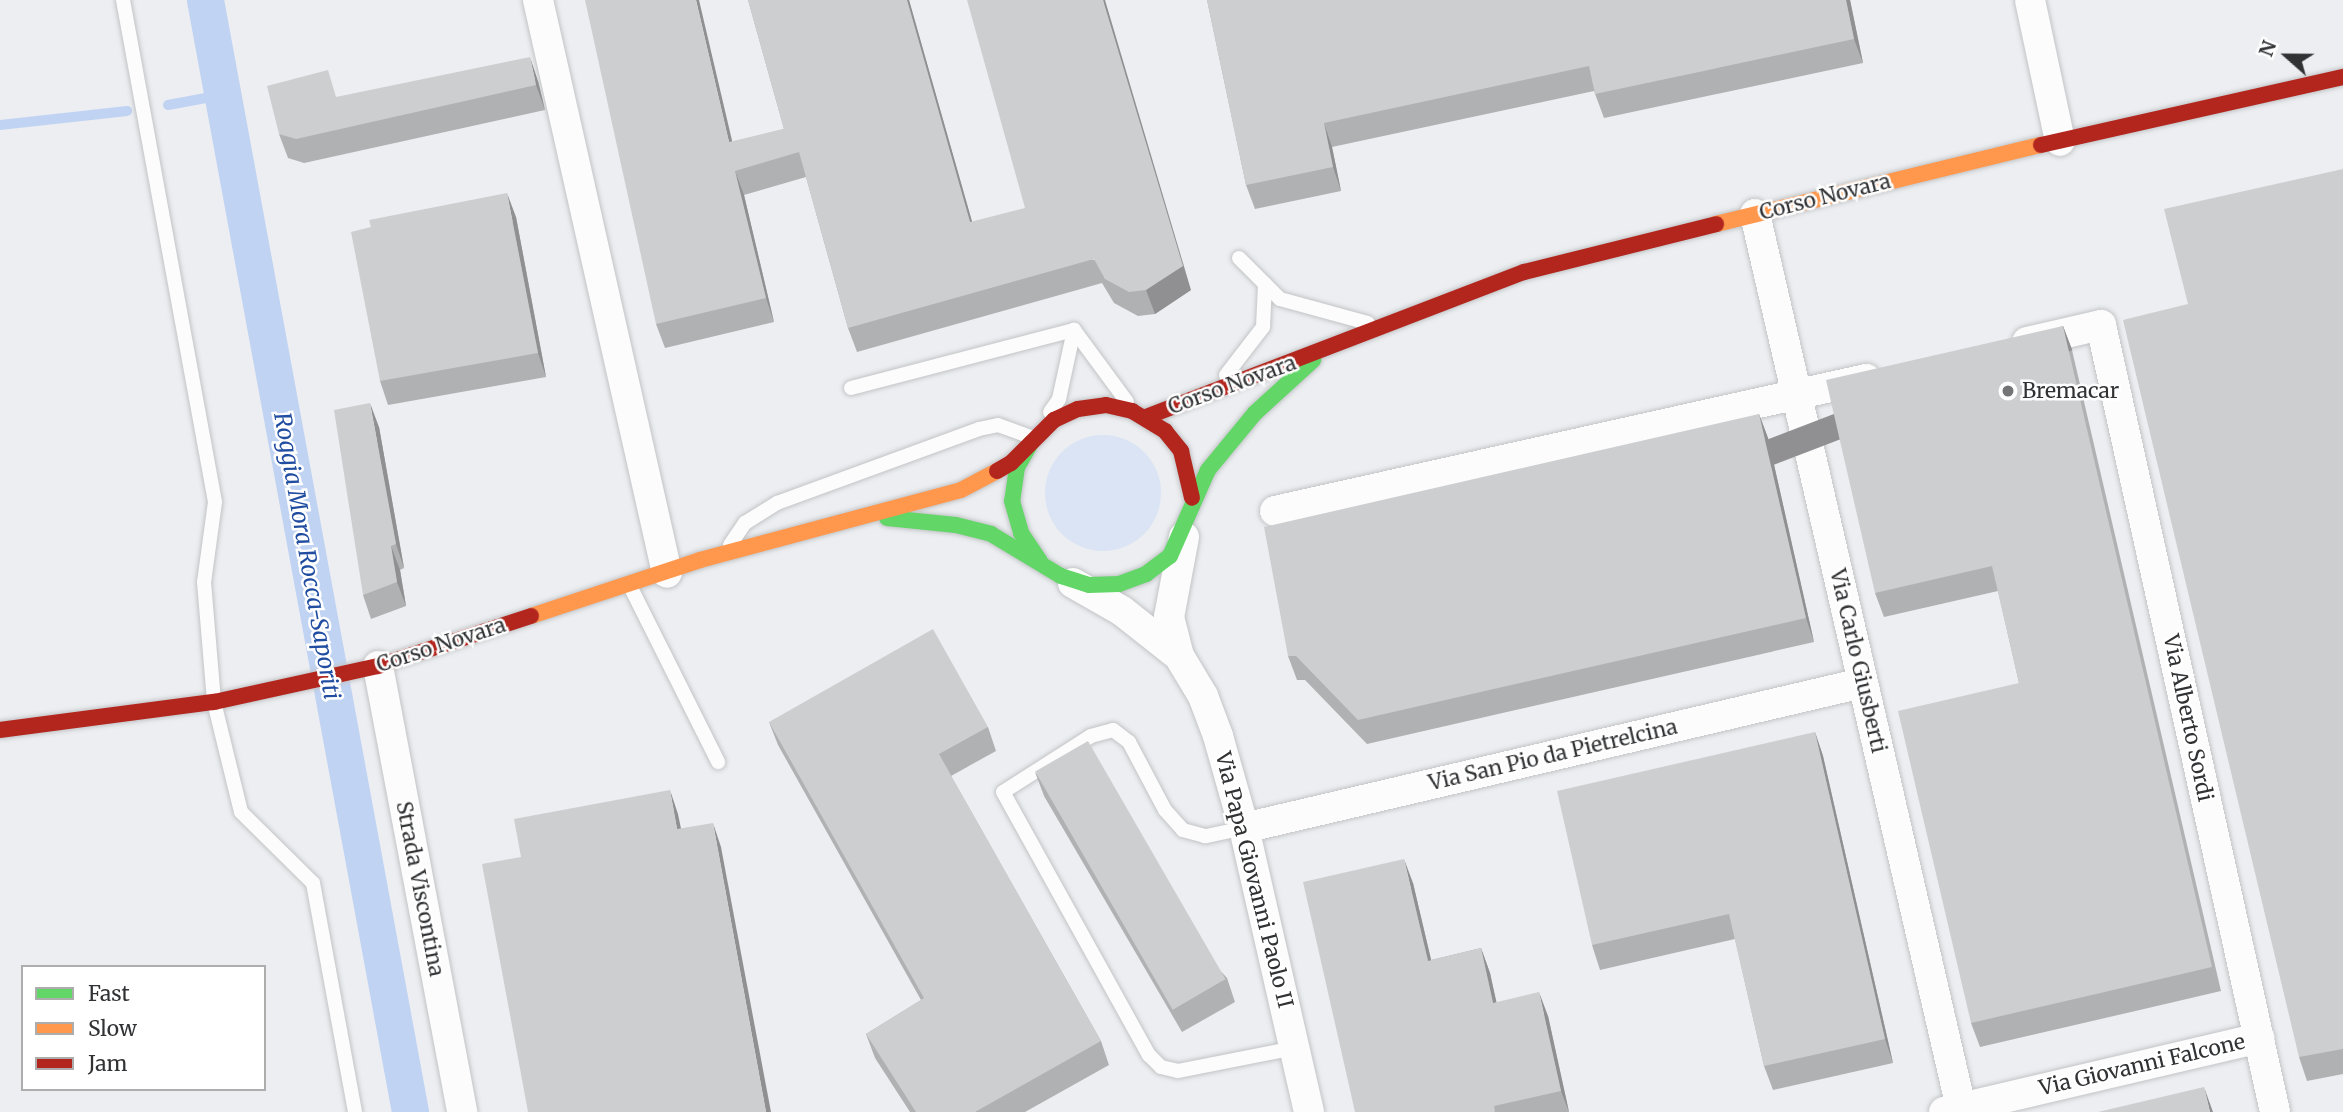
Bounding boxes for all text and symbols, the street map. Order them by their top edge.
north arrow [2252,21,2322,91]
text: N [2253,37,2281,60]
street label: Corso Novara [1757,169,1893,225]
street label: Corso Novara [1165,350,1299,420]
place label: Bremacar [2022,378,2119,404]
marker: Bremacar [2000,383,2016,399]
water label: Roggia Mora Rocca-Saporiti [268,410,346,702]
street label: Via Carlo Giusberti [1825,567,1891,755]
street label: Corso Novara [373,612,509,678]
street label: Via Alberto Sordi [2158,632,2218,804]
street label: Via San Pio da Pietrelcina [1426,714,1680,796]
street label: Via Papa Giovanni Paolo II [1210,749,1298,1011]
street label: Strada Viscontina [391,799,449,979]
legend [21,965,266,1091]
text: Fast [88,980,130,1007]
text: Slow [88,1015,137,1042]
street label: Via Giovanni Falcone [2037,1029,2247,1101]
text: Jam [88,1050,127,1077]

